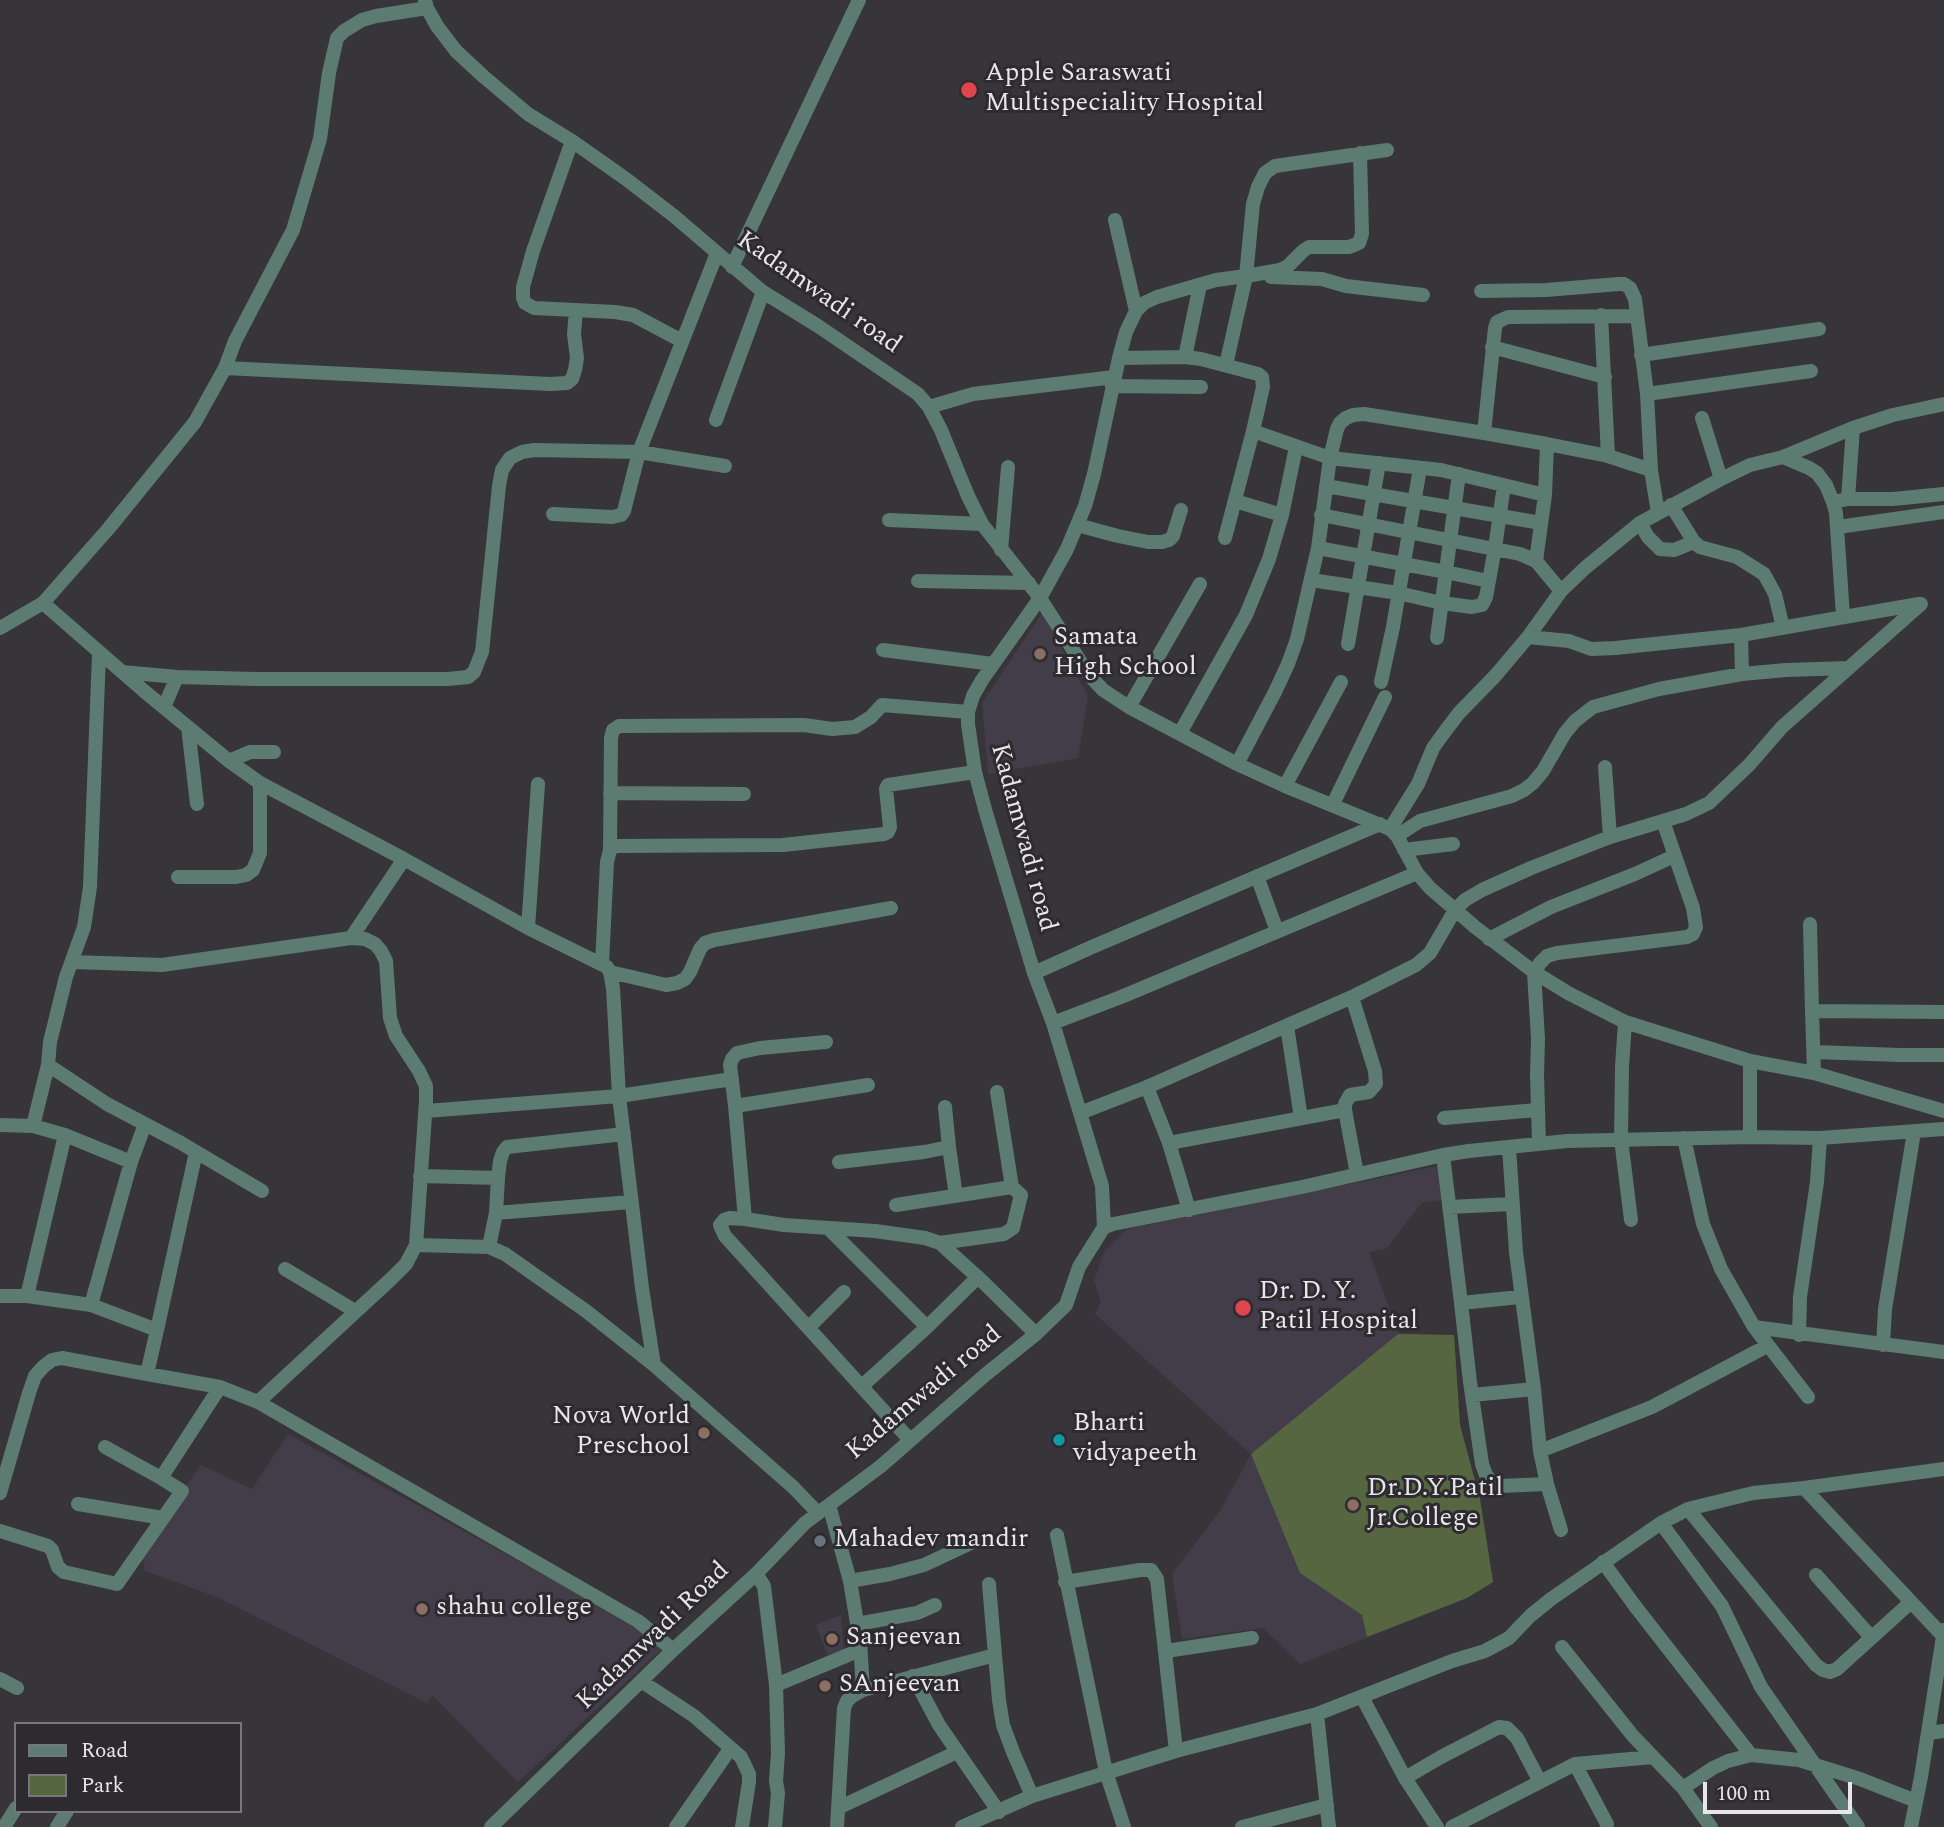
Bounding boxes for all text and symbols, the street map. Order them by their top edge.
place label: Apple Saraswati Multispeciality Hospital [985,59,1264,120]
marker: Apple Saraswati Multispeciality Hospital [959,80,979,100]
street label: Kadamwadi road [730,226,906,362]
place label: Samata High School [1054,623,1197,684]
marker: Samata High School [1032,646,1048,662]
street label: Kadamwadi road [982,741,1062,935]
place label: Dr. D. Y. Patil Hospital [1259,1277,1418,1338]
marker: Dr. D. Y. Patil Hospital [1233,1298,1253,1318]
street label: Kadamwadi road [841,1320,1009,1468]
place label: Nova World Preschool [552,1402,690,1464]
place label: Bharti vidyapeeth [1073,1409,1198,1470]
marker: Nova World Preschool [696,1425,712,1441]
marker: Bharti vidyapeeth [1051,1432,1067,1448]
place label: Dr.D.Y.Patil Jr.College [1367,1474,1503,1536]
marker: Dr.D.Y.Patil Jr.College [1345,1497,1361,1513]
place label: Mahadev mandir [834,1525,1028,1557]
marker: Mahadev mandir [812,1533,828,1549]
street label: Kadamwadi Road [571,1556,737,1718]
place label: shahu college [436,1593,592,1625]
marker: shahu college [414,1601,430,1617]
place label: Sanjeevan [846,1623,962,1655]
marker: Sanjeevan [824,1631,840,1647]
place label: SAnjeevan [839,1670,961,1702]
marker: SAnjeevan [817,1678,833,1694]
legend [14,1722,242,1813]
text: Road [81,1735,128,1767]
scale bar [1706,1768,1855,1812]
text: Park [81,1770,124,1802]
text: 100 m [1716,1778,1771,1810]

